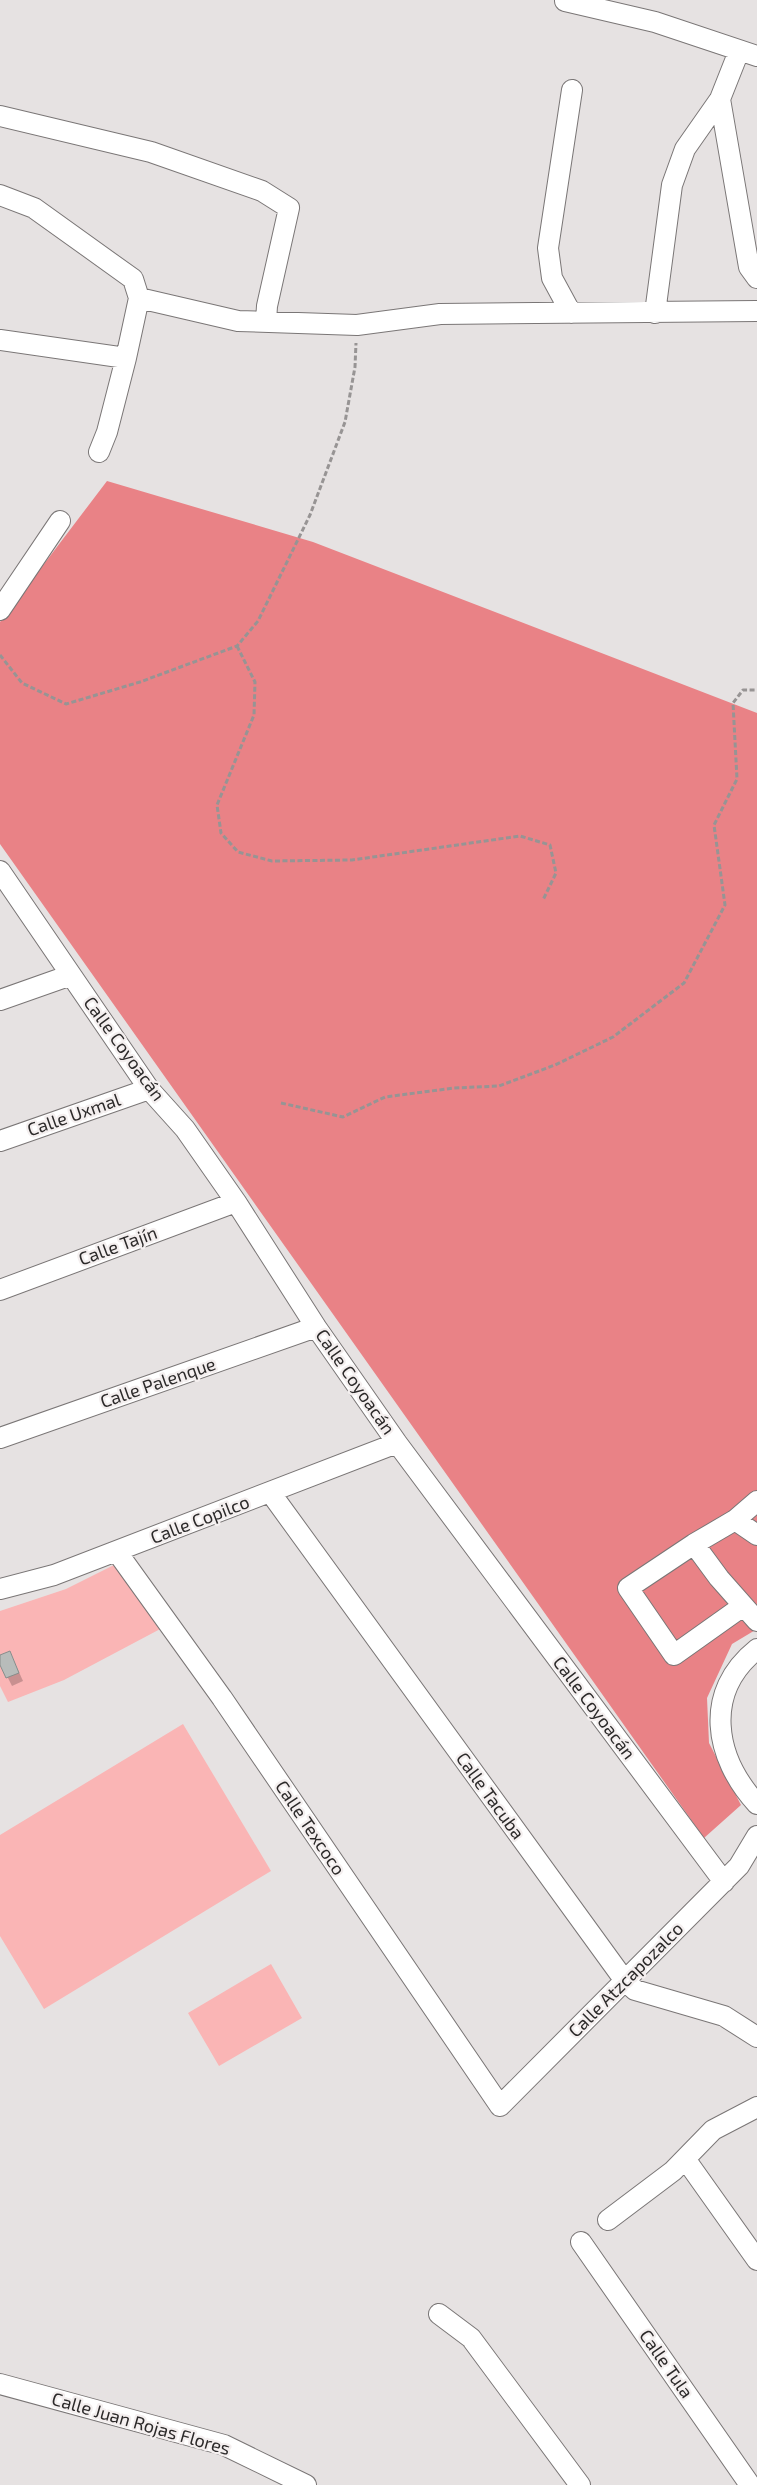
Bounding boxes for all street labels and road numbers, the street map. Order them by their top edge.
street label: Calle Coyoacán [80,992,170,1105]
street label: Calle Uxmal [24,1088,124,1140]
street label: Calle Tajín [75,1221,160,1269]
street label: Calle Coyoacán [311,1325,400,1438]
street label: Calle Palenque [97,1352,218,1412]
street label: Calle Copilco [147,1490,252,1548]
street label: Calle Coyoacán [549,1651,641,1763]
street label: Calle Tacuba [452,1748,530,1843]
street label: Calle Texcoco [271,1776,351,1879]
street label: Calle Atzcapozalco [563,1917,687,2041]
street label: Calle Tula [635,2325,698,2402]
street label: Calle Juan Rojas Flores [49,2387,233,2459]

